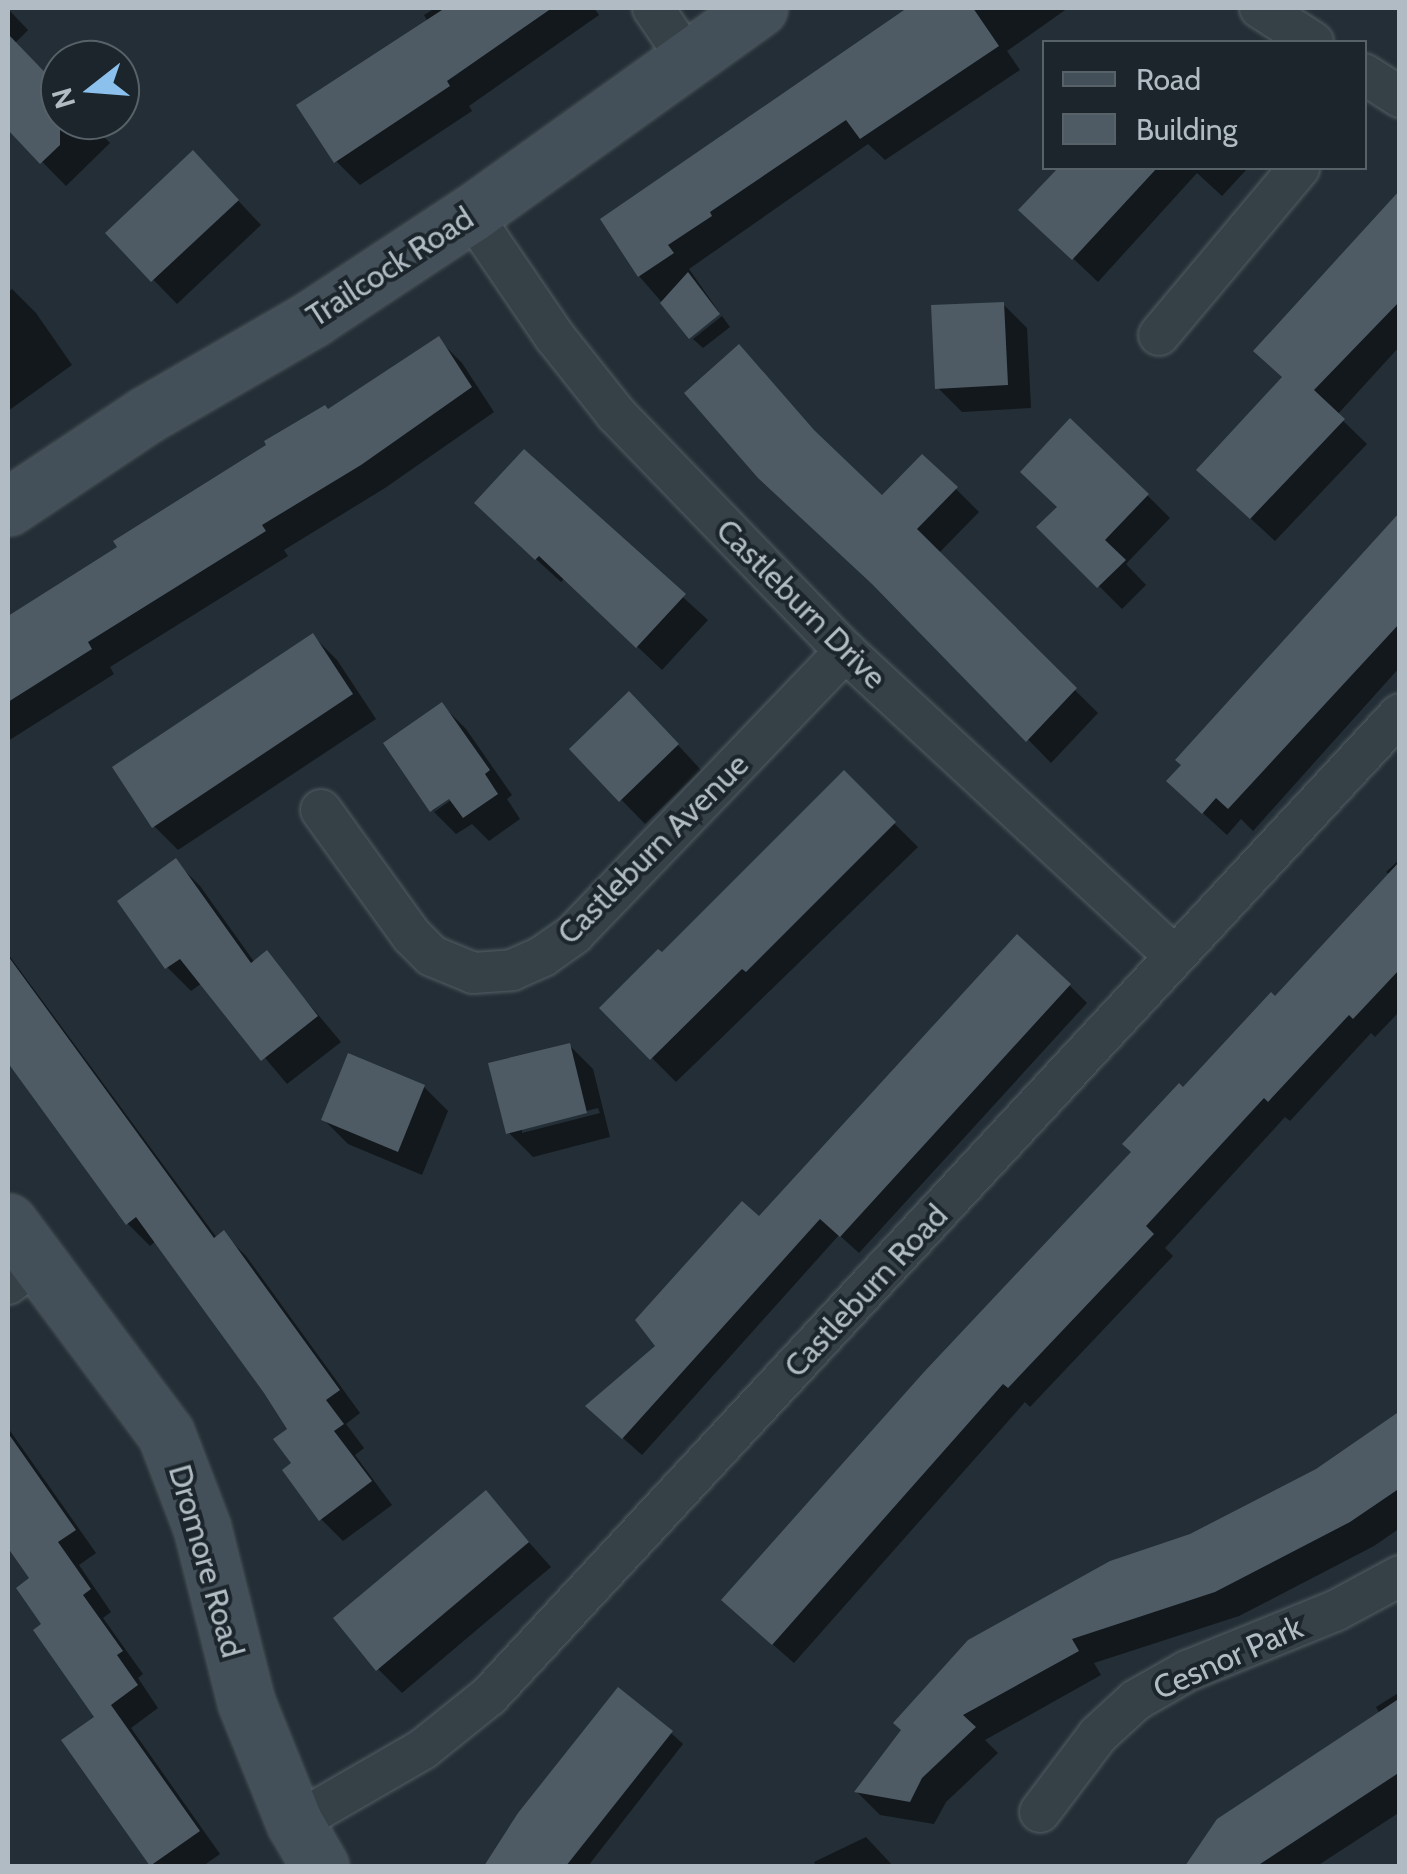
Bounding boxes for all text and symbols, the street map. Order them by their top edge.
north arrow [40,40,140,140]
legend [1042,40,1367,170]
text: Road [1136,61,1201,98]
text: N [44,84,82,113]
text: Building [1136,111,1238,148]
street label: Trailcock Road [299,199,481,335]
street label: Castleburn Drive [708,511,894,697]
street label: Castleburn Avenue [550,746,756,952]
street label: Castleburn Road [776,1197,956,1385]
street label: Dromore Road [160,1460,252,1662]
street label: Cesnor Park [1147,1608,1309,1708]

